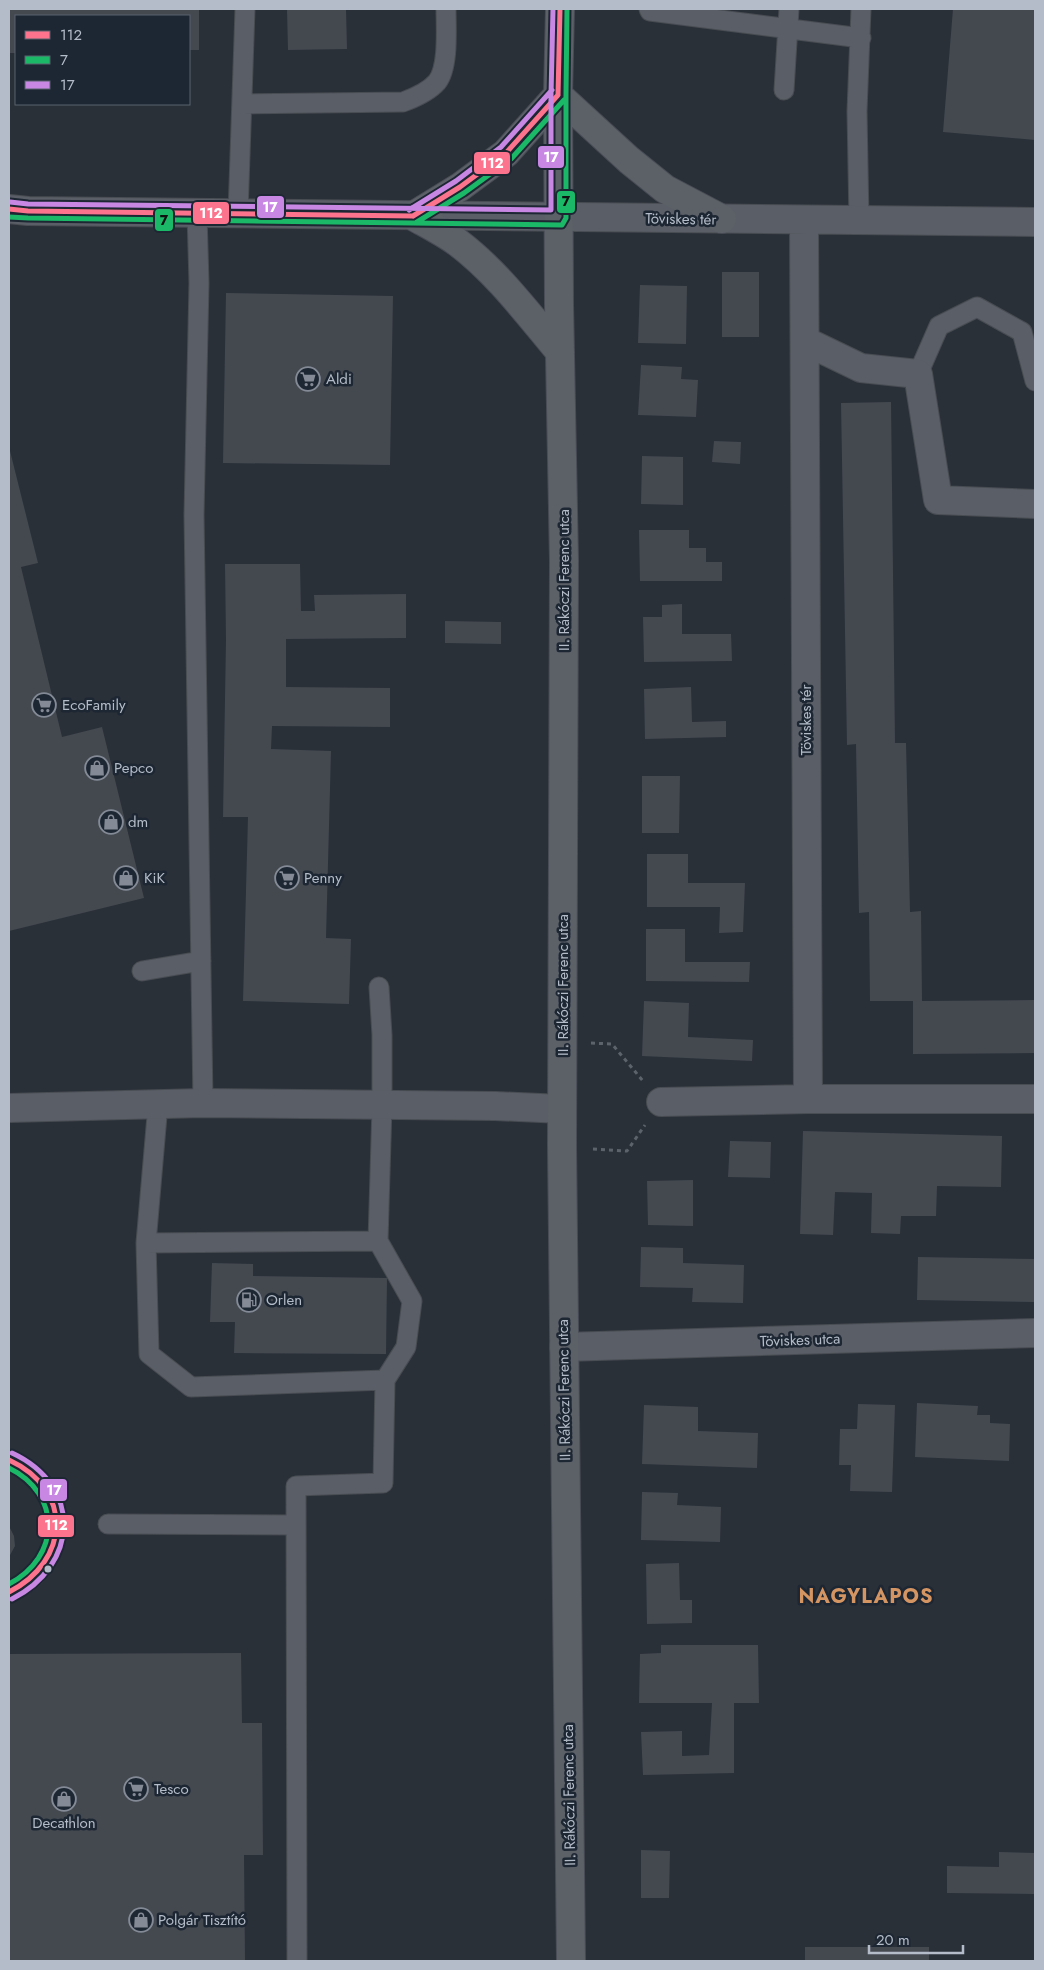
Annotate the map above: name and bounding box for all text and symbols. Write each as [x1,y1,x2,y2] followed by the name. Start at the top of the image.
[15,15,190,105] legend
[60,24,82,46] text: 112
[60,49,68,71] text: 7
[60,74,75,96] text: 17
[537,145,565,169] line badge: 17
[543,147,559,167] text: 17
[473,151,511,175] line badge: 112
[480,153,504,173] text: 112
[556,190,576,214] line badge: 7
[562,191,571,211] text: 7
[256,195,285,219] line badge: 17
[262,197,278,217] text: 17
[192,201,230,225] line badge: 112
[199,203,223,223] text: 112
[645,207,718,231] street label: Töviskes tér
[154,208,174,232] line badge: 7
[160,210,169,230] text: 7
[295,366,321,392] supermarket icon: Aldi
[326,368,352,390] place label: Aldi
[553,509,575,651] street label: II. Rákóczi Ferenc utca
[795,684,817,756] street label: Töviskes tér
[31,692,57,718] supermarket icon: EcoFamily
[62,694,126,716] place label: EcoFamily
[84,755,110,781] shop icon: Pepco
[114,757,153,779] place label: Pepco
[98,809,124,835] shop icon: dm
[128,811,148,833] place label: dm
[113,865,139,891] shop icon: KiK
[274,865,300,891] supermarket icon: Penny
[144,867,165,889] place label: KiK
[304,867,342,889] place label: Penny
[552,914,574,1056] street label: II. Rákóczi Ferenc utca
[236,1287,262,1313] fuel station icon: Orlen
[266,1289,302,1311] place label: Orlen
[552,1319,576,1461] street label: II. Rákóczi Ferenc utca
[759,1328,841,1352] street label: Töviskes utca
[39,1478,68,1502] line badge: 17
[46,1480,62,1500] text: 17
[37,1514,75,1538] line badge: 112
[44,1515,68,1535] text: 112
[43,1564,53,1574] unlabelled marker
[798,1582,934,1611] district label: NAGYLAPOS
[557,1724,581,1866] street label: II. Rákóczi Ferenc utca
[123,1776,149,1802] supermarket icon: Tesco
[154,1778,189,1800] place label: Tesco
[51,1786,77,1812] shop icon: Decathlon
[32,1812,96,1834] place label: Decathlon
[128,1907,154,1933] shop icon: Polgár Tisztító
[158,1909,246,1931] place label: Polgár Tisztító
[869,1922,963,1954] scale bar
[876,1929,910,1951] text: 20 m

